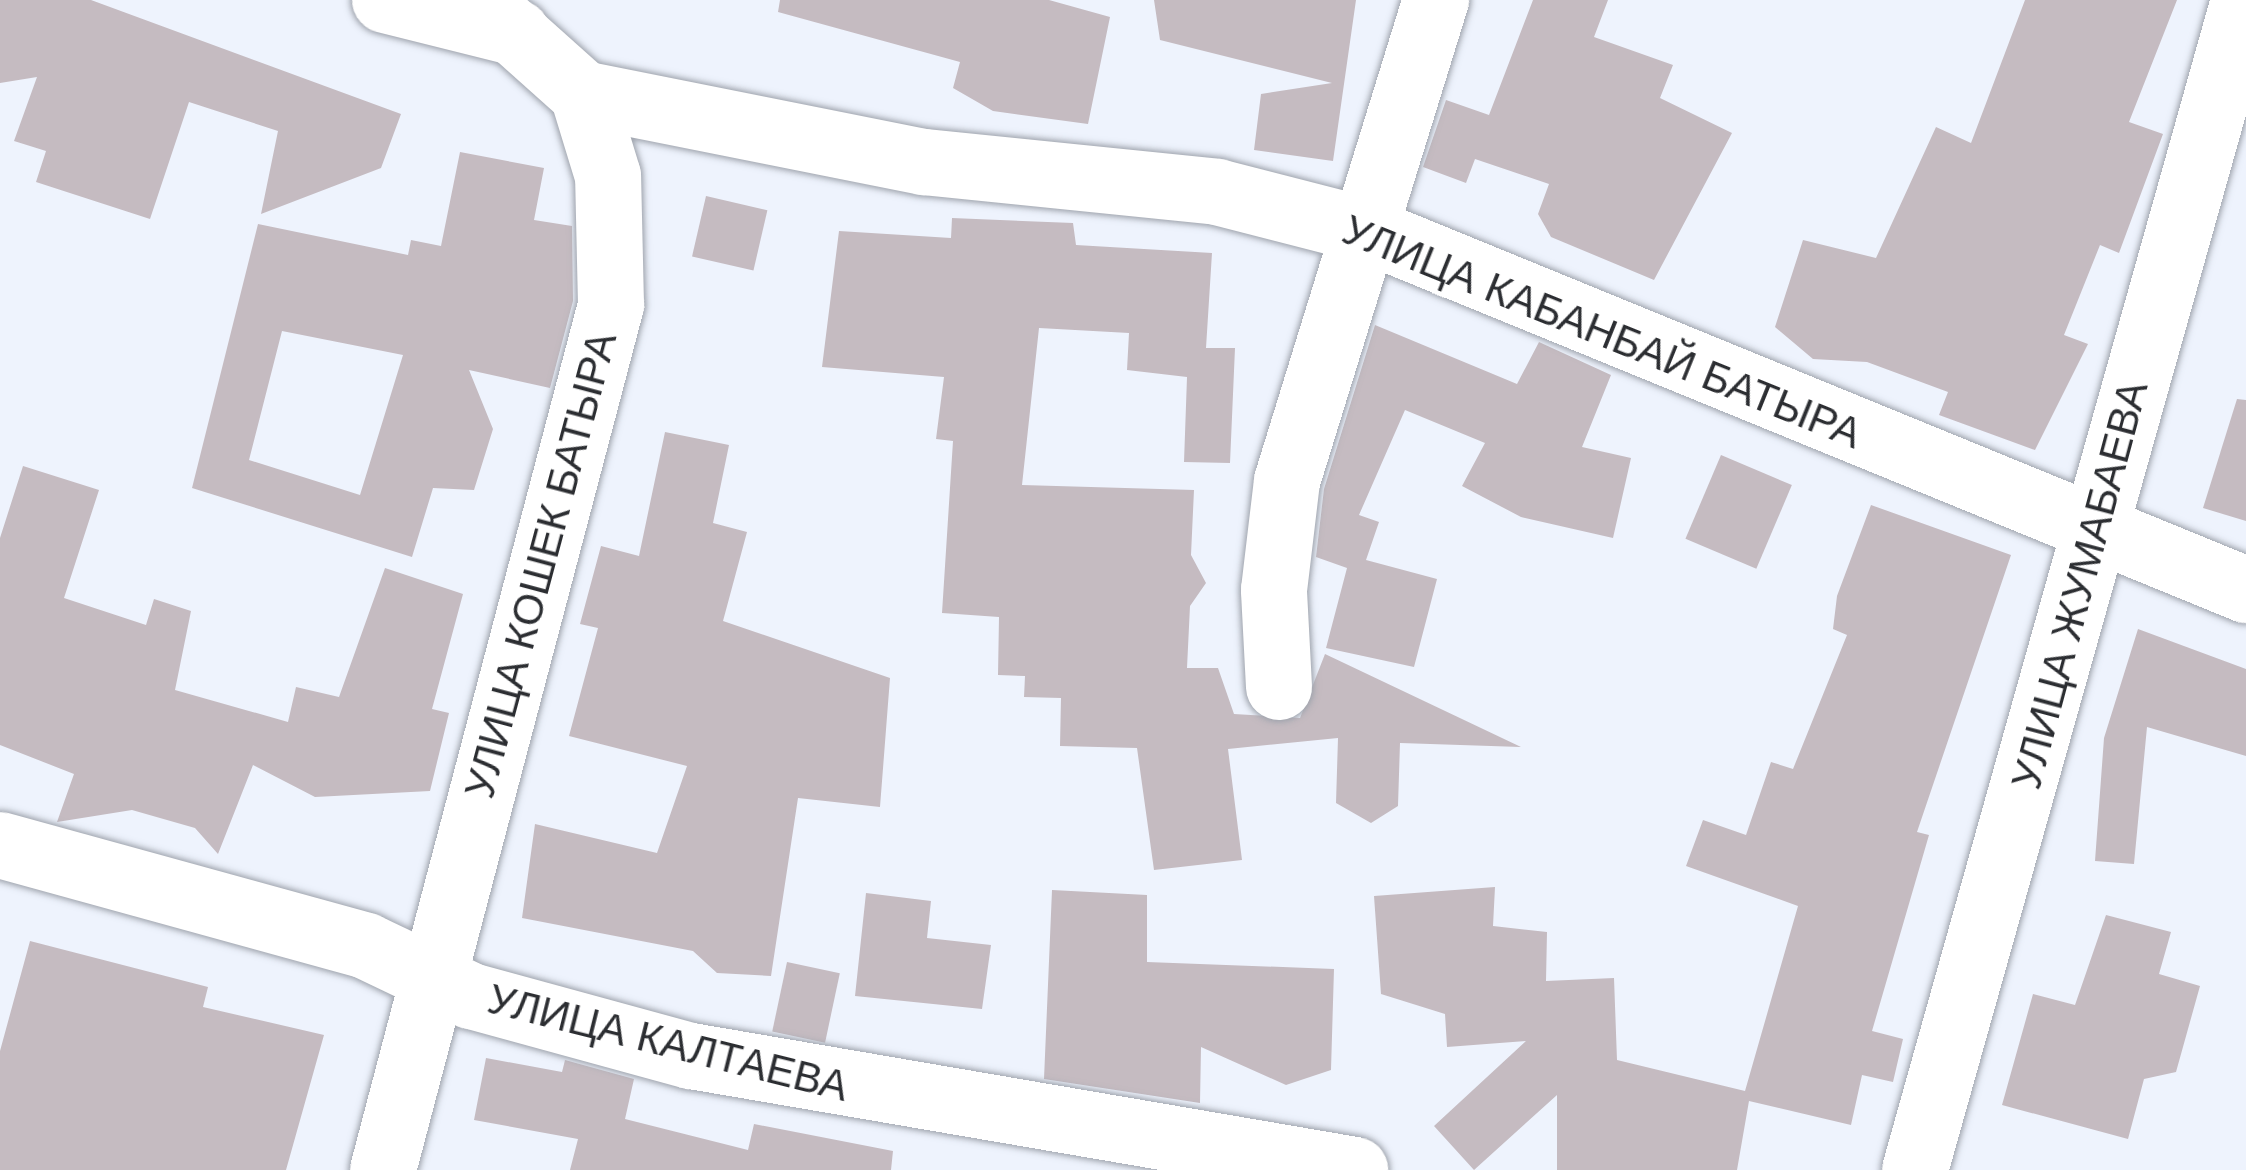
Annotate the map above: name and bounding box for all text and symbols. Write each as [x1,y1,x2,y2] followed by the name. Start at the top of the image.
[1335,205,1869,459] street label: УЛИЦА КАБАНБАЙ БАТЫРА
[454,326,628,804] street label: УЛИЦА КОШЕК БАТЫРА
[2001,375,2159,795] street label: УЛИЦА ЖУМАБАЕВА
[483,974,853,1112] street label: УЛИЦА КАЛТАЕВА

